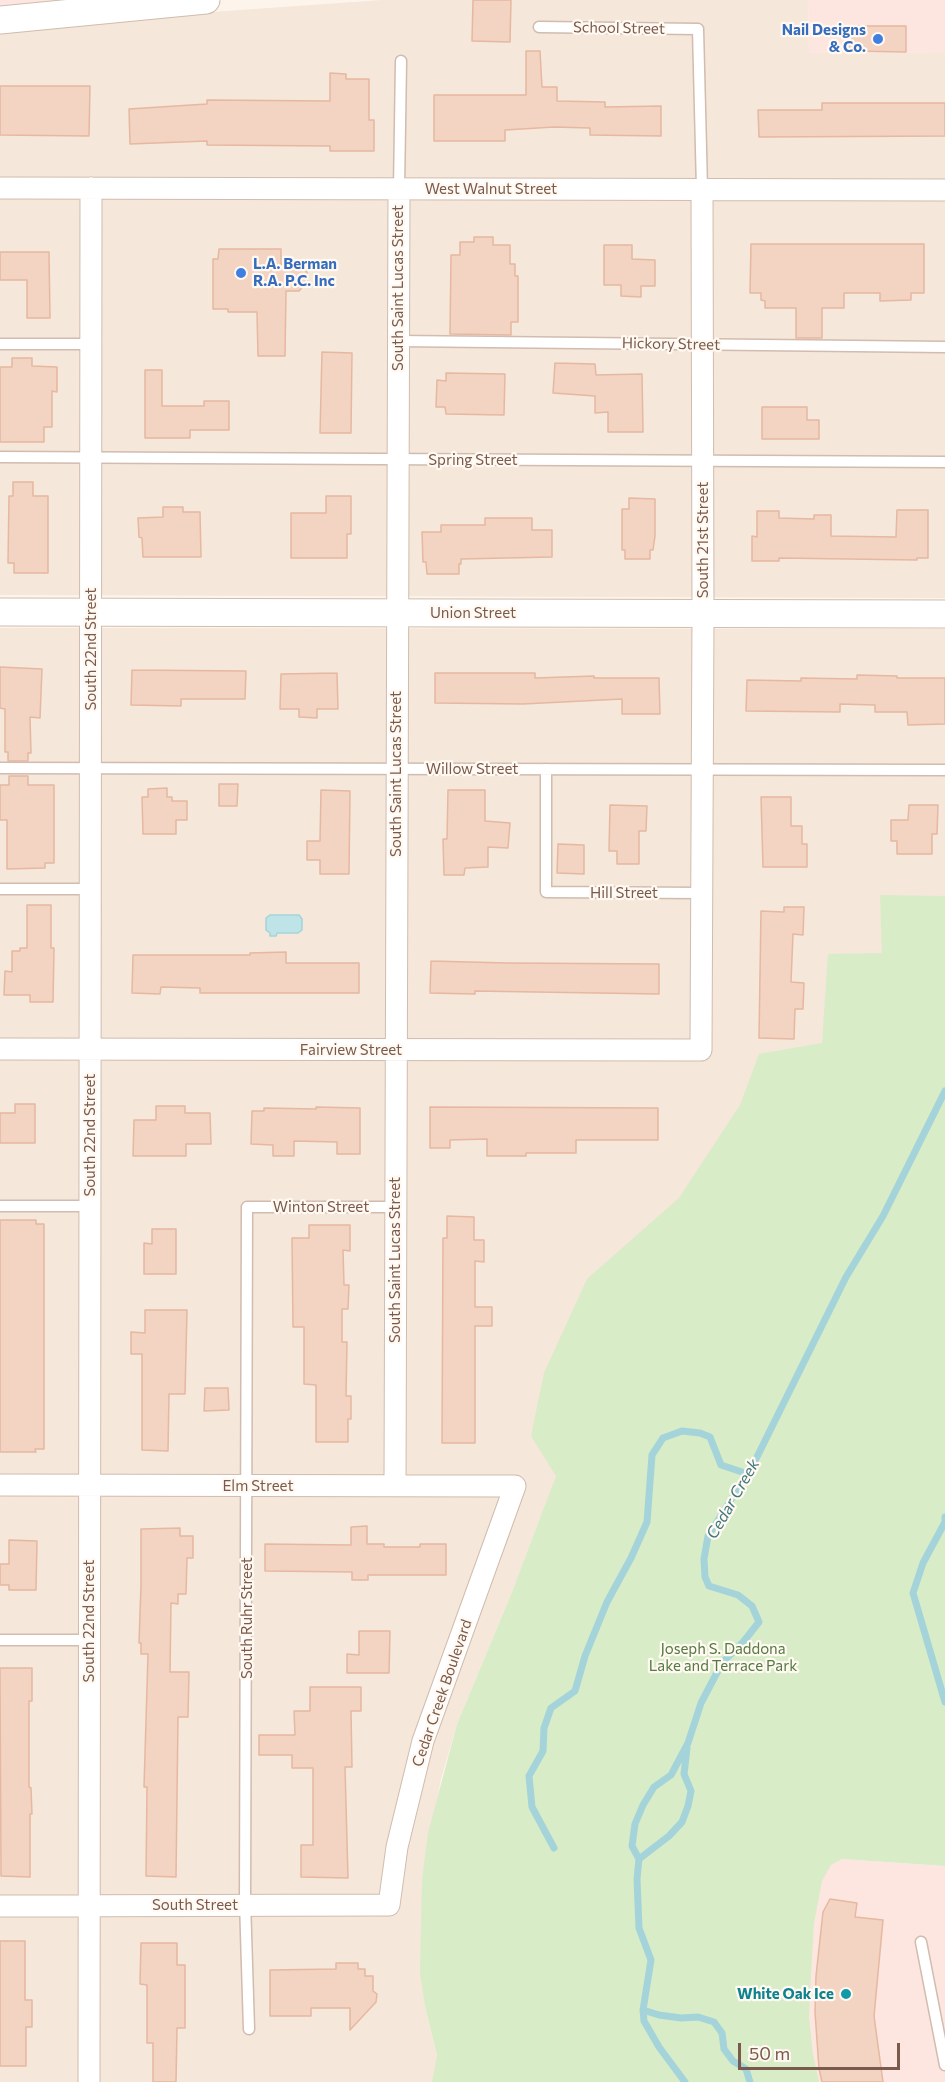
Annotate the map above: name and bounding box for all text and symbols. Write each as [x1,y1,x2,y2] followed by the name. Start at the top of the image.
[573,18,665,38] street label: School Street
[782,21,866,56] place label: Nail Designs & Co.
[871,32,885,46] marker: Nail Designs & Co.
[425,180,557,198] street label: West Walnut Street
[389,205,407,371] street label: South Saint Lucas Street
[253,255,337,290] place label: L.A. Berman R.A. P.C. Inc
[234,266,248,280] marker: L.A. Berman R.A. P.C. Inc
[622,334,720,354] street label: Hickory Street
[428,451,518,469] street label: Spring Street
[694,482,712,598] street label: South 21st Street
[82,588,100,710] street label: South 22nd Street
[430,604,516,622] street label: Union Street
[387,691,405,857] street label: South Saint Lucas Street
[426,760,518,778] street label: Willow Street
[590,884,658,902] street label: Hill Street
[300,1041,402,1059] street label: Fairview Street
[81,1074,99,1196] street label: South 22nd Street
[386,1177,404,1343] street label: South Saint Lucas Street
[273,1198,369,1216] street label: Winton Street
[702,1456,764,1542] water label: Cedar Creek
[222,1477,294,1495] street label: Elm Street
[238,1557,256,1679] street label: South Ruhr Street
[80,1560,98,1682] street label: South 22nd Street
[408,1617,476,1769] street label: Cedar Creek Boulevard
[649,1640,797,1675] park label: Joseph S. Daddona Lake and Terrace Park
[152,1896,238,1914] street label: South Street
[737,1985,834,2003] place label: White Oak Ice
[839,1987,853,2001] marker: White Oak Ice
[741,2031,903,2069] scale bar
[749,2042,790,2064] text: 50 m

